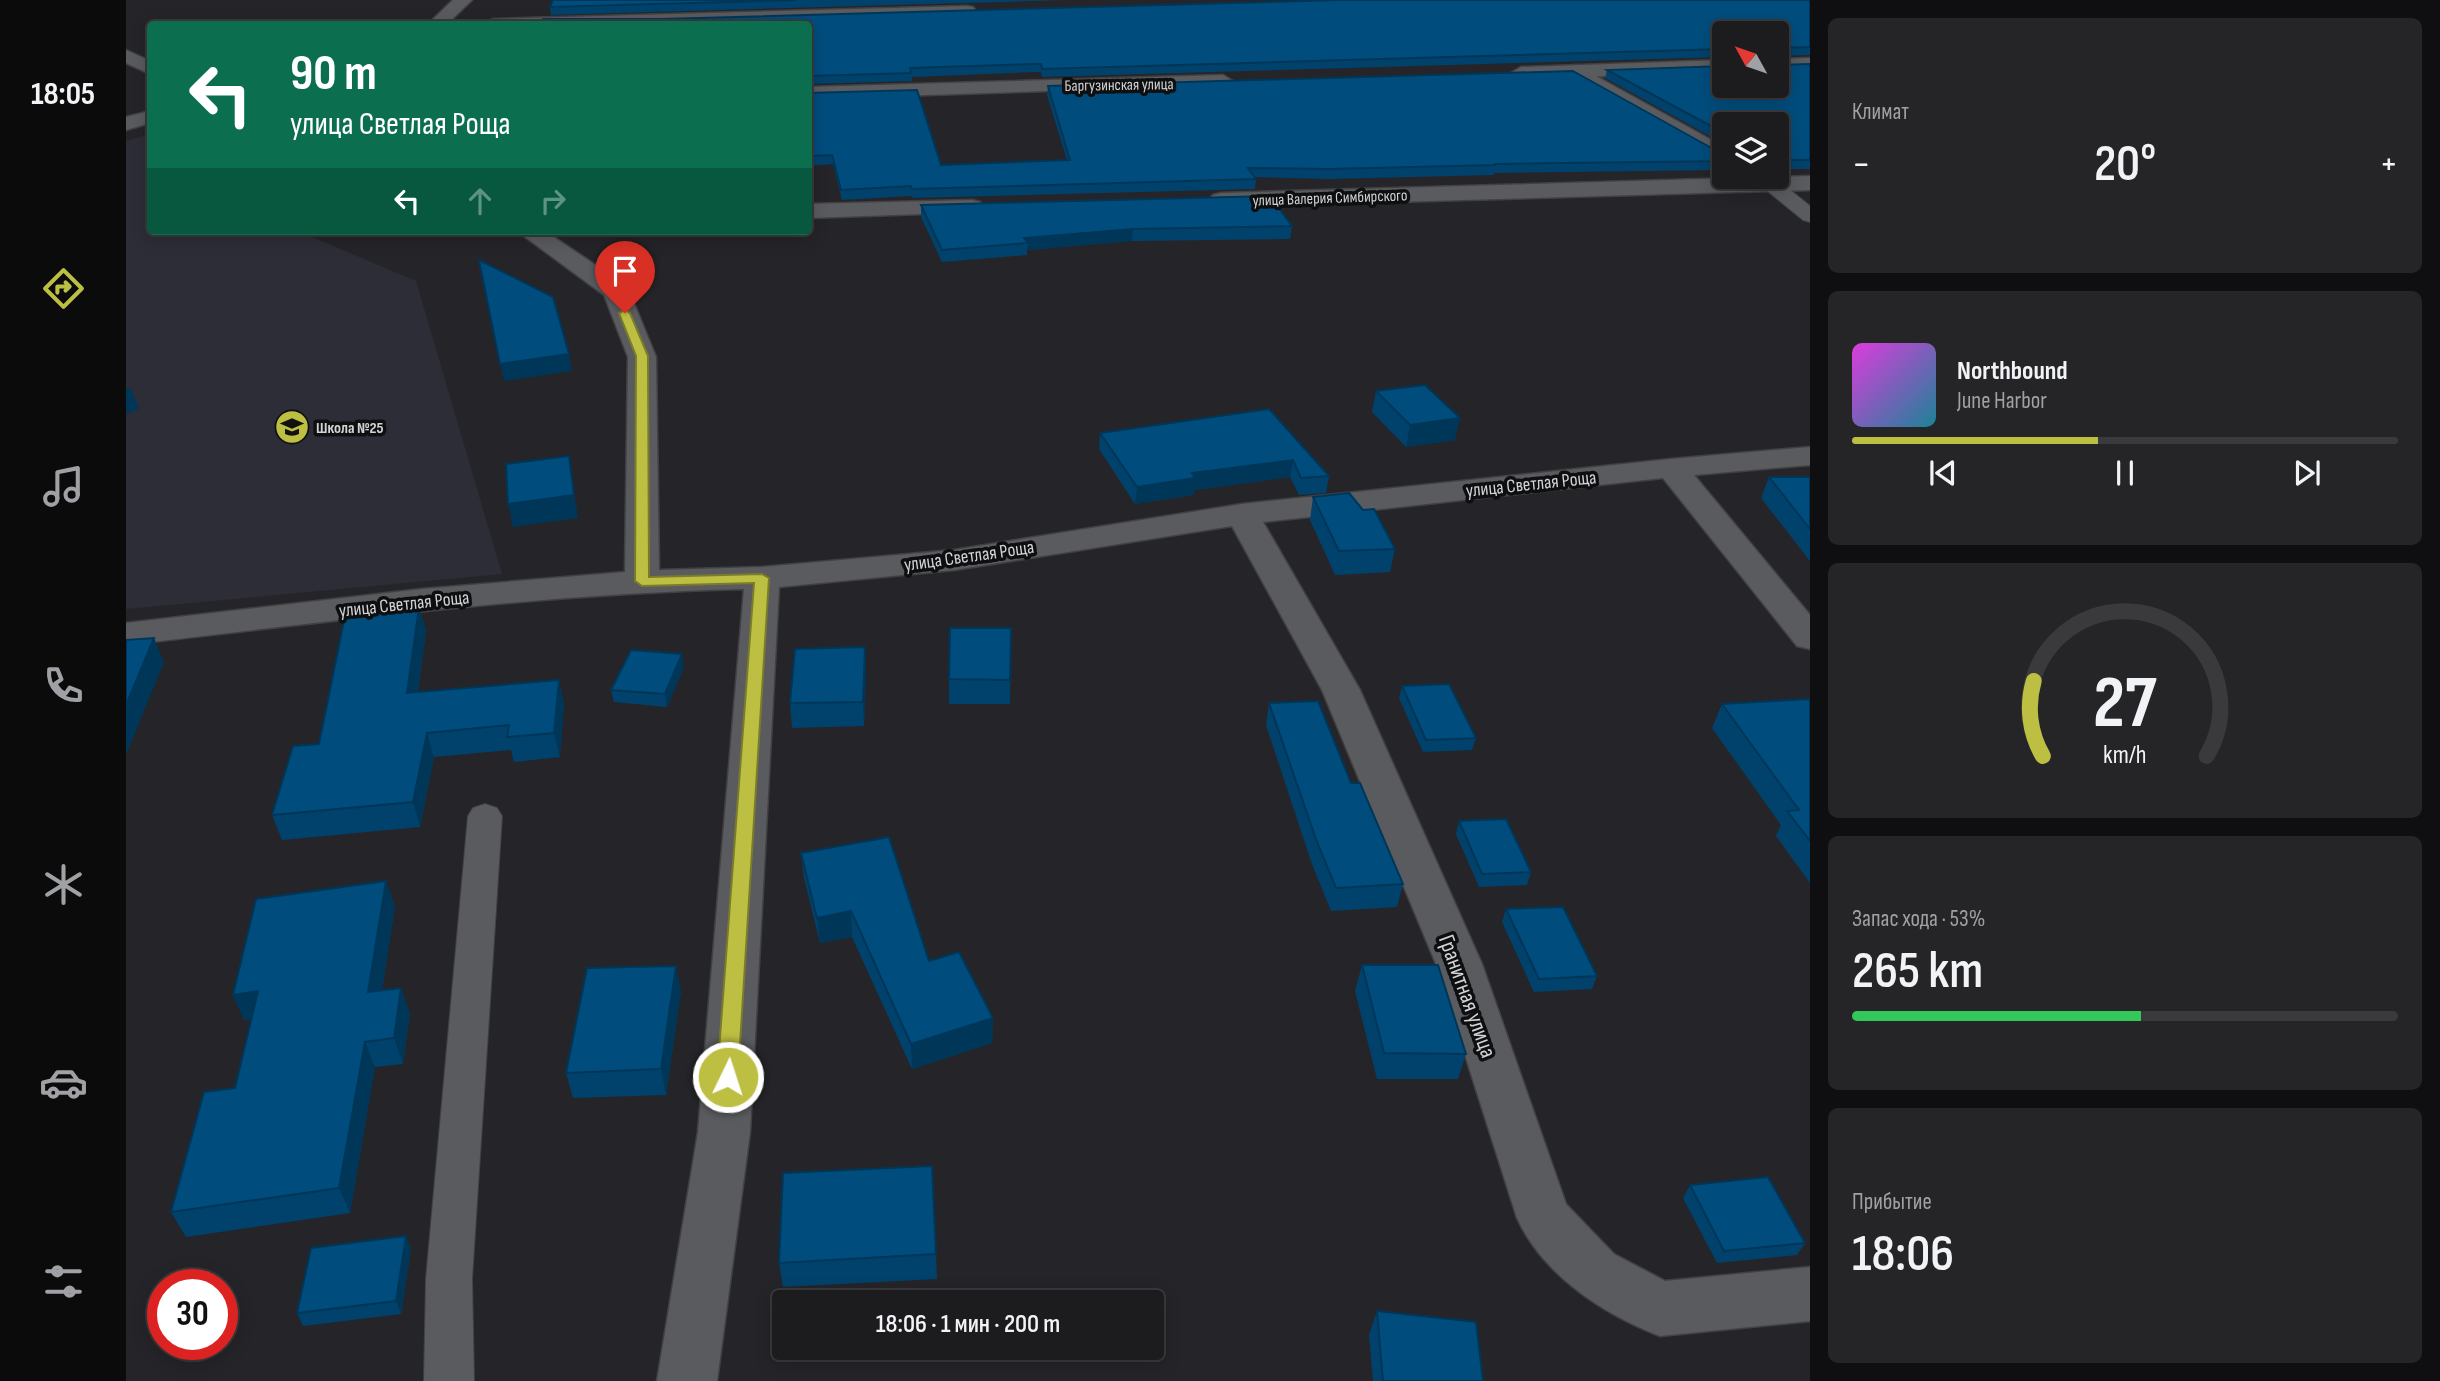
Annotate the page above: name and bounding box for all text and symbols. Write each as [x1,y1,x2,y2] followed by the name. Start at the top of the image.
[1712,21,1788,98] north arrow
[1712,21,1789,189] map controls
[290,45,377,104] text: 90 m
[175,49,266,140] icon: left
[31,75,95,114] text: 18:05
[1064,75,1174,96] street label: Баргузинская улица
[1852,98,1909,126] text: Климат
[290,105,511,144] text: улица Светлая Роща
[1712,112,1789,189] button: layers
[2094,133,2156,196] text: 20°
[1852,142,1871,187] text: −
[2379,142,2398,187] text: +
[388,182,426,220] icon: left
[461,182,499,220] icon: ahead
[534,182,572,220] icon: right
[1252,186,1408,211] street label: улица Валерия Симбирского
[595,241,655,313] pin
[606,252,644,290] icon: arrive
[39,264,88,313] icon: directions
[1957,356,2068,387] text: Northbound
[1957,387,2047,415] text: June Harbor
[273,408,311,446] school or university icon: Школа №25
[316,419,384,438] place label: Школа №25
[1924,454,1962,492] icon: previous
[2106,454,2144,492] icon: pause
[2288,454,2326,492] icon: next
[39,462,88,511] icon: music
[1465,466,1598,503] street label: улица Светлая Роща
[903,536,1036,577] street label: улица Светлая Роща
[338,586,471,623] street label: улица Светлая Роща
[39,661,88,710] icon: phone
[2093,661,2157,749] text: 27
[2103,740,2147,771] text: km/h
[39,860,88,909] icon: climate
[1852,905,1985,933] text: Запас хода · 53%
[1432,931,1502,1062] street label: Гранитная улица
[1852,940,1983,1003] text: 265 km
[691,1040,765,1114] position arrow
[39,1058,88,1107] icon: car
[1852,1188,1932,1216] text: Прибытие
[1852,1223,1954,1286] text: 18:06
[39,1257,88,1306] icon: filters
[147,1269,238,1360] speed limit sign: 30
[876,1309,1060,1340] text: 18:06 · 1 мин · 200 m

